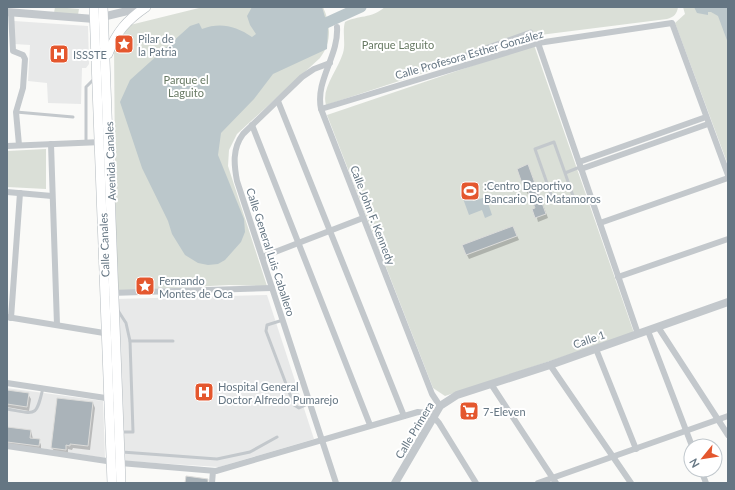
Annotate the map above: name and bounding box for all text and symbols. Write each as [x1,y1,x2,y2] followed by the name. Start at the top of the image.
[393,27,545,81] street label: Calle Profesora Esther González
[138,32,177,58] place label: Pilar de la Patria
[113,33,135,55] place icon: Pilar de la Patria
[362,38,434,51] park label: Parque Laguito
[48,43,70,65] hospital icon: ISSSTE
[73,48,107,61] place label: ISSSTE
[163,73,209,99] park label: Parque el Laguito
[102,121,118,201] street label: Avenida Canales
[348,164,398,267] street label: Calle John F. Kennedy
[484,179,601,205] place label: :Centro Deportivo Bancario De Matamoros
[459,180,481,202] sports icon: :Centro Deportivo Bancario De Matamoros
[244,186,298,318] street label: Calle General Luis Caballero
[96,212,112,277] street label: Calle Canales
[159,274,233,300] place label: Fernando Montes de Oca
[134,275,156,297] place icon: Fernando Montes de Oca
[571,327,607,351] street label: Calle 1
[218,380,339,406] place label: Hospital General Doctor Alfredo Pumarejo
[193,381,215,403] hospital icon: Hospital General Doctor Alfredo Pumarejo
[392,399,436,461] street label: Calle Primera
[458,400,480,422] supermarket icon: 7-Eleven
[483,405,526,418] place label: 7-Eleven
[683,438,723,478] north arrow
[686,456,702,470] text: N

